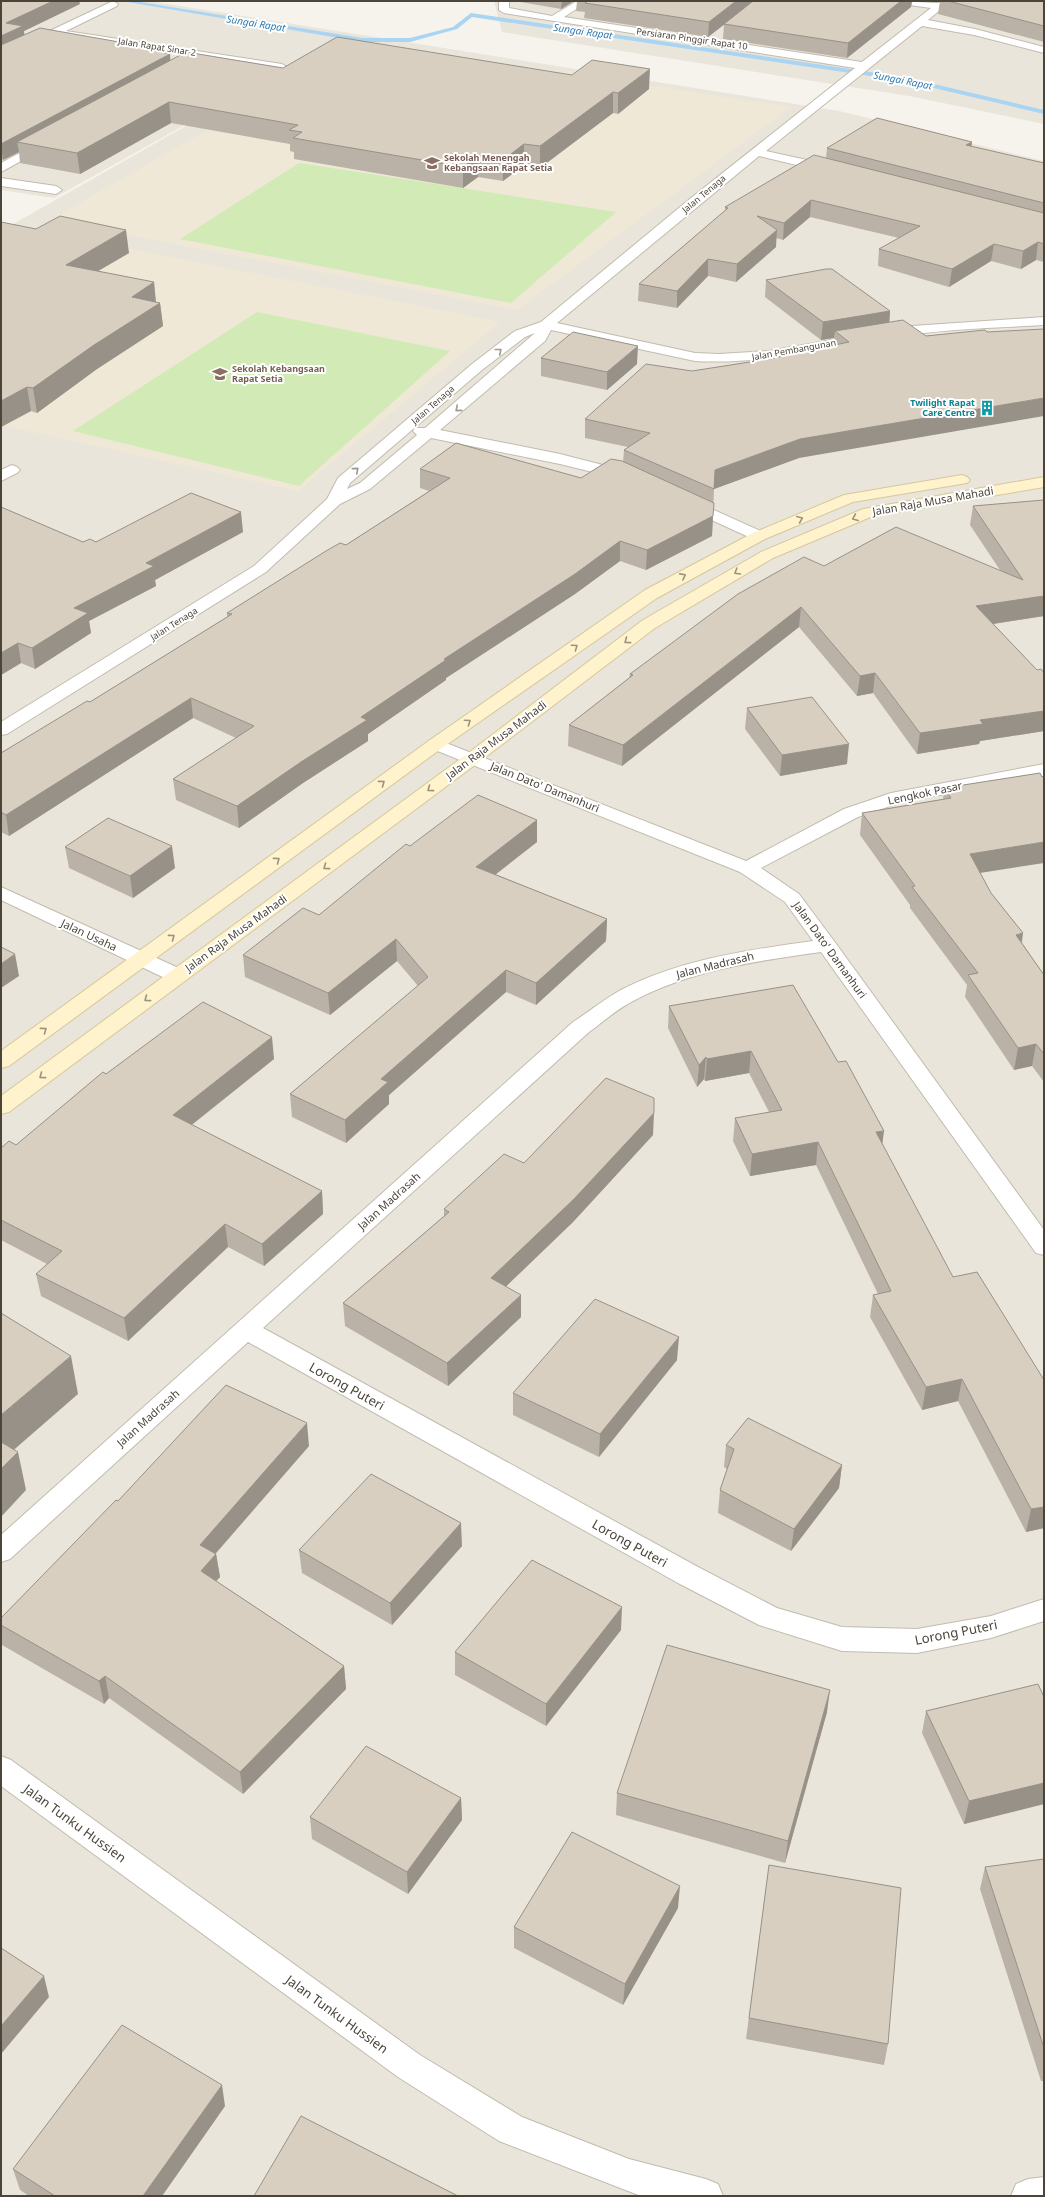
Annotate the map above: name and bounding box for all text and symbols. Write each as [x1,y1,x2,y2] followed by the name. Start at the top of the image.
[226,11,287,35] water label: Sungai Rapat
[553,20,614,42] water label: Sungai Rapat
[636,24,749,53] street label: Persiaran Pinggir Rapat 10
[116,34,197,59] street label: Jalan Rapat Sinar 2
[872,67,934,93] water label: Sungai Rapat
[444,151,552,174] place label: Sekolah Menengah Kebangsaan Rapat Setia
[423,154,441,172] school or university icon: Sekolah Menengah Kebangsaan Rapat Setia
[678,171,728,216] street label: Jalan Tenaga
[750,336,837,363] street label: Jalan Pembangunan
[495,348,502,355] one-way arrow
[232,362,325,385] place label: Sekolah Kebangsaan Rapat Setia
[211,365,229,383] school or university icon: Sekolah Kebangsaan Rapat Setia
[407,382,457,428] street label: Jalan Tenaga
[910,396,975,419] place label: Twilight Rapat Care Centre
[978,399,996,417] building icon: Twilight Rapat Care Centre
[455,404,462,411] one-way arrow
[352,467,359,474] one-way arrow
[870,482,995,519] street label: Jalan Raja Musa Mahadi
[851,513,859,521] one-way arrow
[795,516,803,524] one-way arrow
[734,568,741,575] one-way arrow
[679,574,686,581] one-way arrow
[147,604,200,644] street label: Jalan Tenaga
[624,636,631,643] one-way arrow
[570,645,577,652] one-way arrow
[441,697,549,783] street label: Jalan Raja Musa Mahadi
[464,719,471,727] one-way arrow
[488,757,602,815] street label: Jalan Dato' Damanhuri
[886,777,964,808] street label: Lengkok Pasar
[378,781,385,788] one-way arrow
[428,784,435,791] one-way arrow
[273,858,280,865] one-way arrow
[323,862,330,869] one-way arrow
[181,891,290,975] street label: Jalan Raja Musa Mahadi
[790,897,871,1001] street label: Jalan Dato' Damanhuri
[58,915,120,954] street label: Jalan Usaha
[168,934,175,941] one-way arrow
[674,948,755,982] street label: Jalan Madrasah
[144,994,151,1001] one-way arrow
[40,1027,47,1035] one-way arrow
[40,1072,47,1079] one-way arrow
[353,1168,423,1233] street label: Jalan Madrasah
[306,1358,388,1414] street label: Lorong Puteri
[112,1385,182,1450] street label: Jalan Madrasah
[589,1515,671,1571] street label: Lorong Puteri
[913,1615,999,1649] street label: Lorong Puteri
[18,1778,130,1866] street label: Jalan Tunku Hussien
[280,1969,392,2057] street label: Jalan Tunku Hussien

